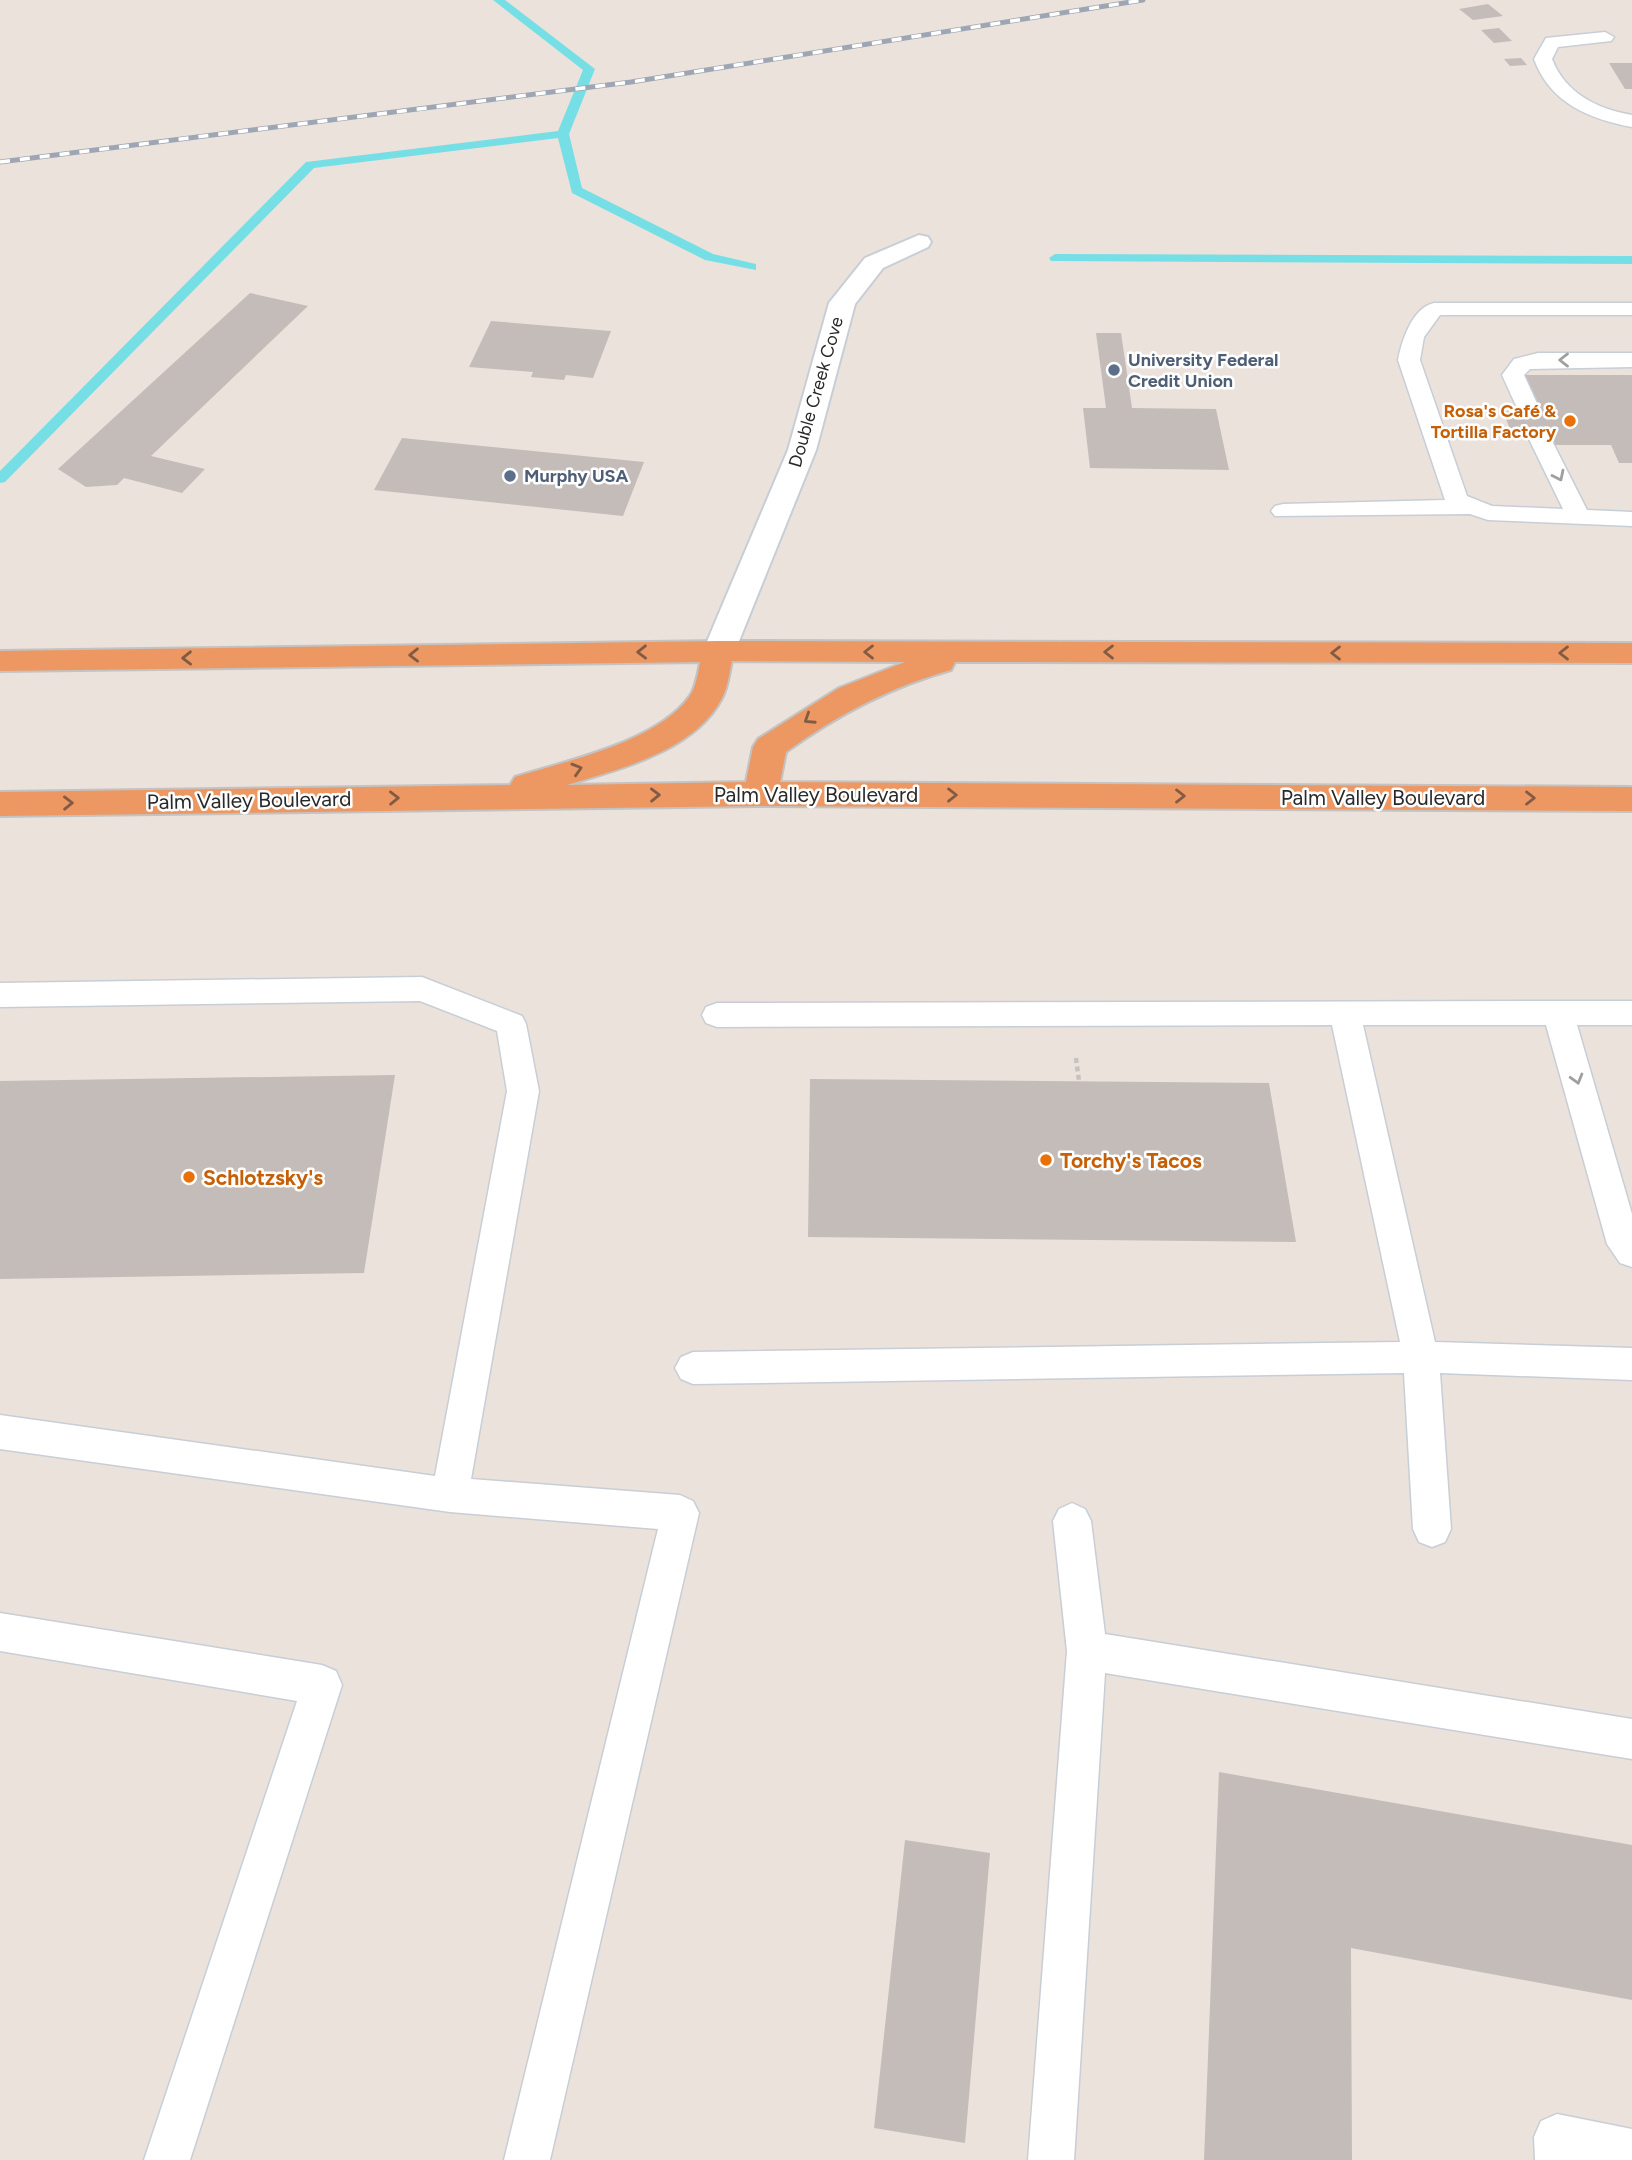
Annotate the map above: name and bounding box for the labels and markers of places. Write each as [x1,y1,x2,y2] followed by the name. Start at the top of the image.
[1128,349,1278,392] place label: University Federal Credit Union
[1106,362,1122,378] marker: University Federal Credit Union
[1431,400,1557,443] place label: Rosa's Café & Tortilla Factory
[1562,413,1578,429] marker: Rosa's Café & Tortilla Factory
[524,465,629,487] place label: Murphy USA
[502,468,518,484] marker: Murphy USA
[1060,1148,1202,1173] place label: Torchy's Tacos
[1038,1152,1054,1168] marker: Torchy's Tacos
[203,1165,323,1190] place label: Schlotzsky's
[181,1169,197,1185] marker: Schlotzsky's

